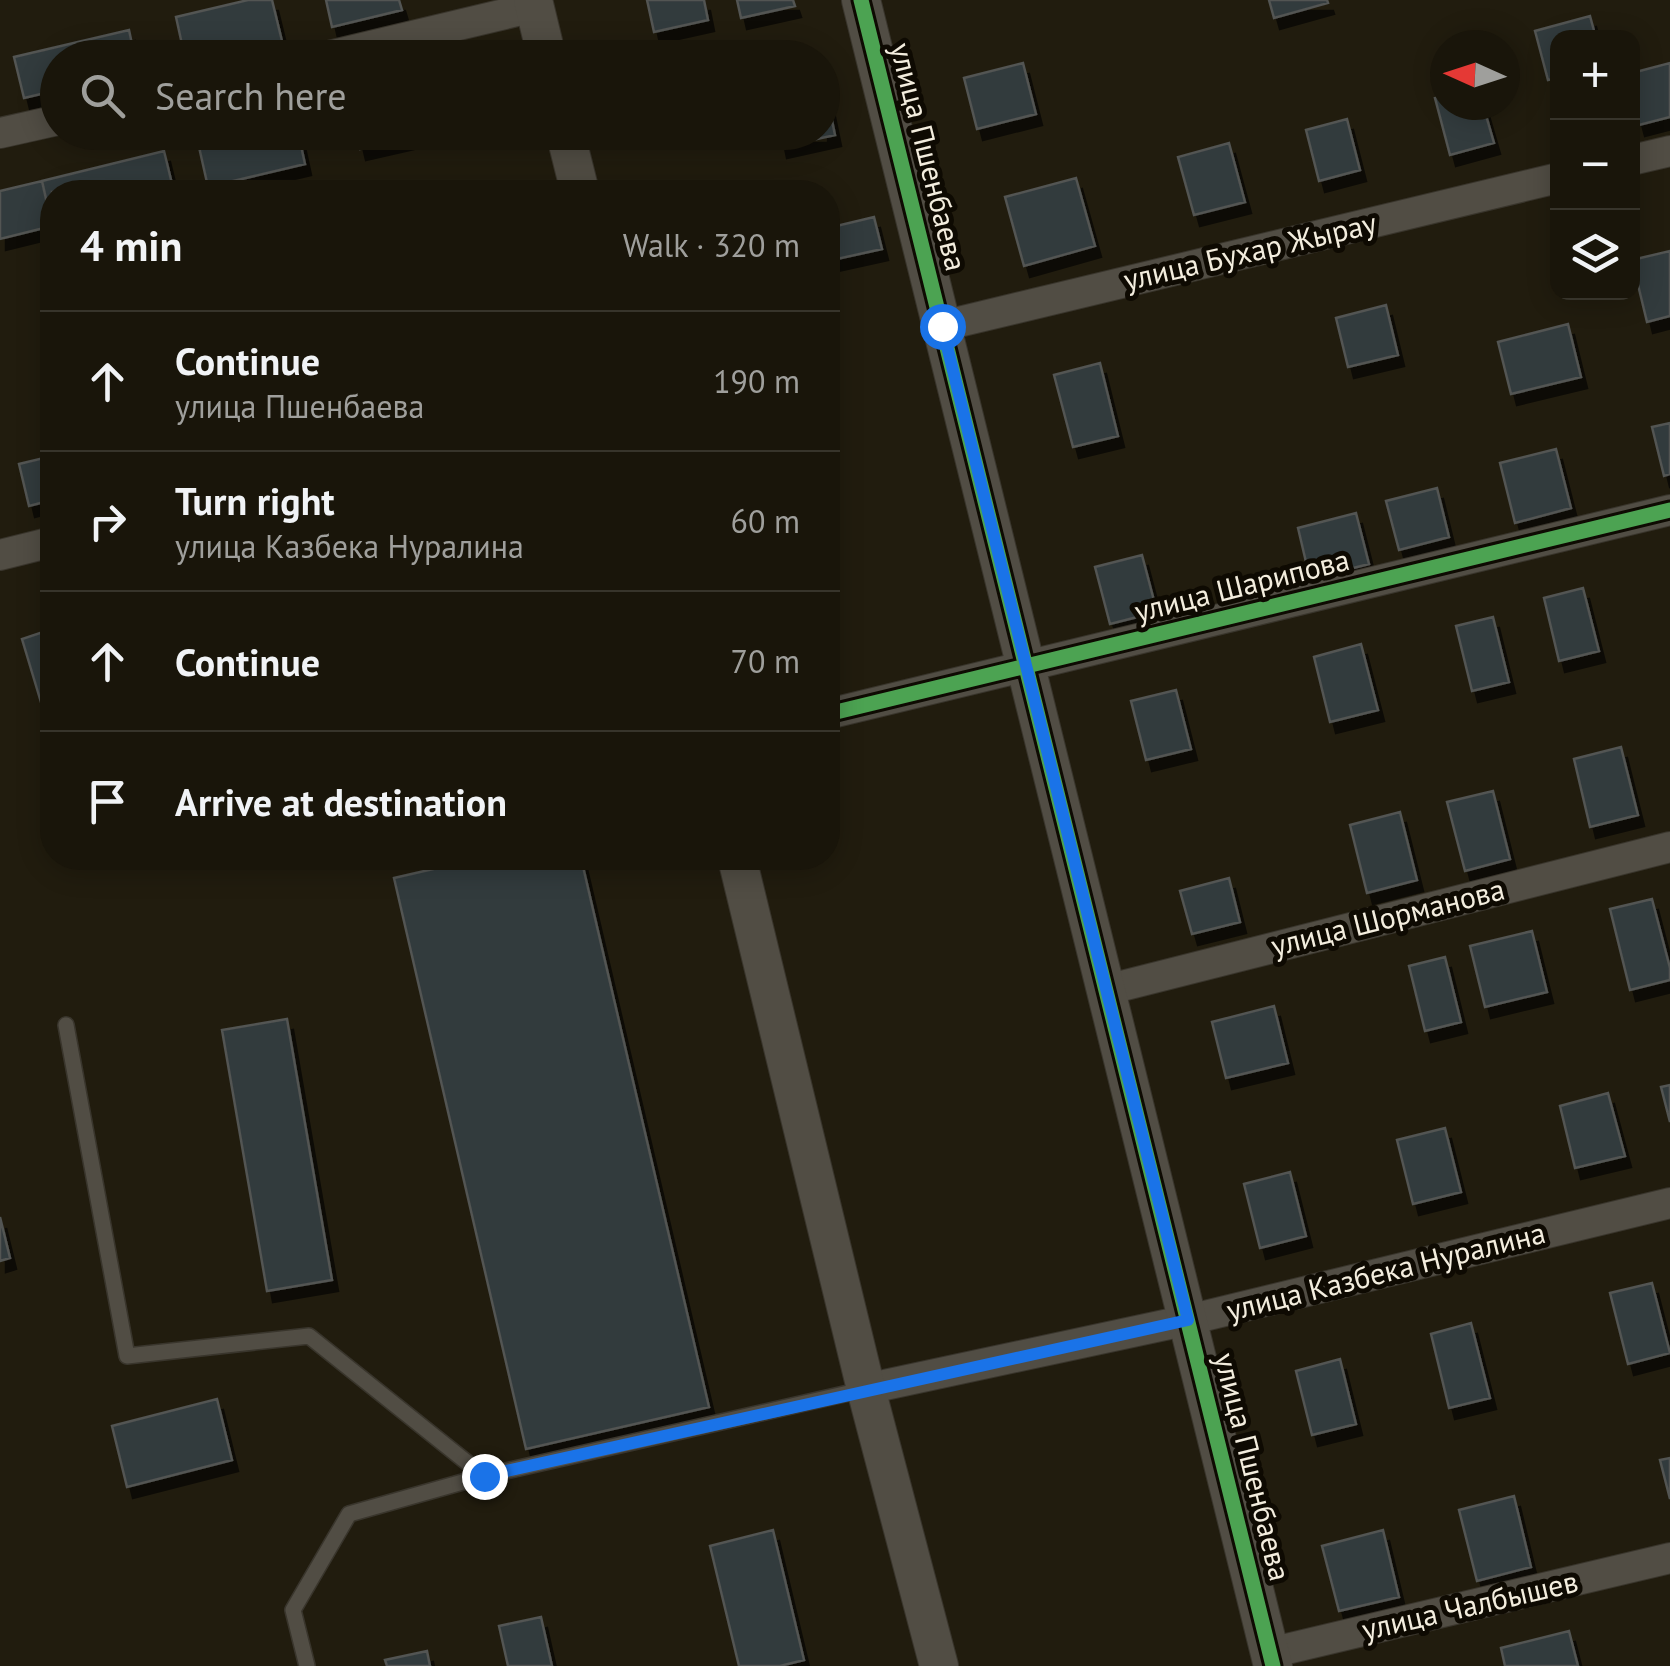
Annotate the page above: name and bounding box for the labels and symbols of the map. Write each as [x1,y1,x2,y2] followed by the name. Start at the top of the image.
[1430,30,1520,120] north arrow
[882,39,977,275] street label: улица Пшенбаева
[1119,202,1380,299] street label: улица Бухар Жырау
[920,304,966,350] route start
[1130,539,1353,630] street label: улица Шарипова
[1267,869,1508,964] street label: улица Шорманова
[1222,1212,1549,1329] street label: улица Казбека Нуралина
[1206,1349,1301,1585] street label: улица Пшенбаева
[462,1454,508,1500] route end
[1358,1561,1582,1648] street label: улица Чалбышев

